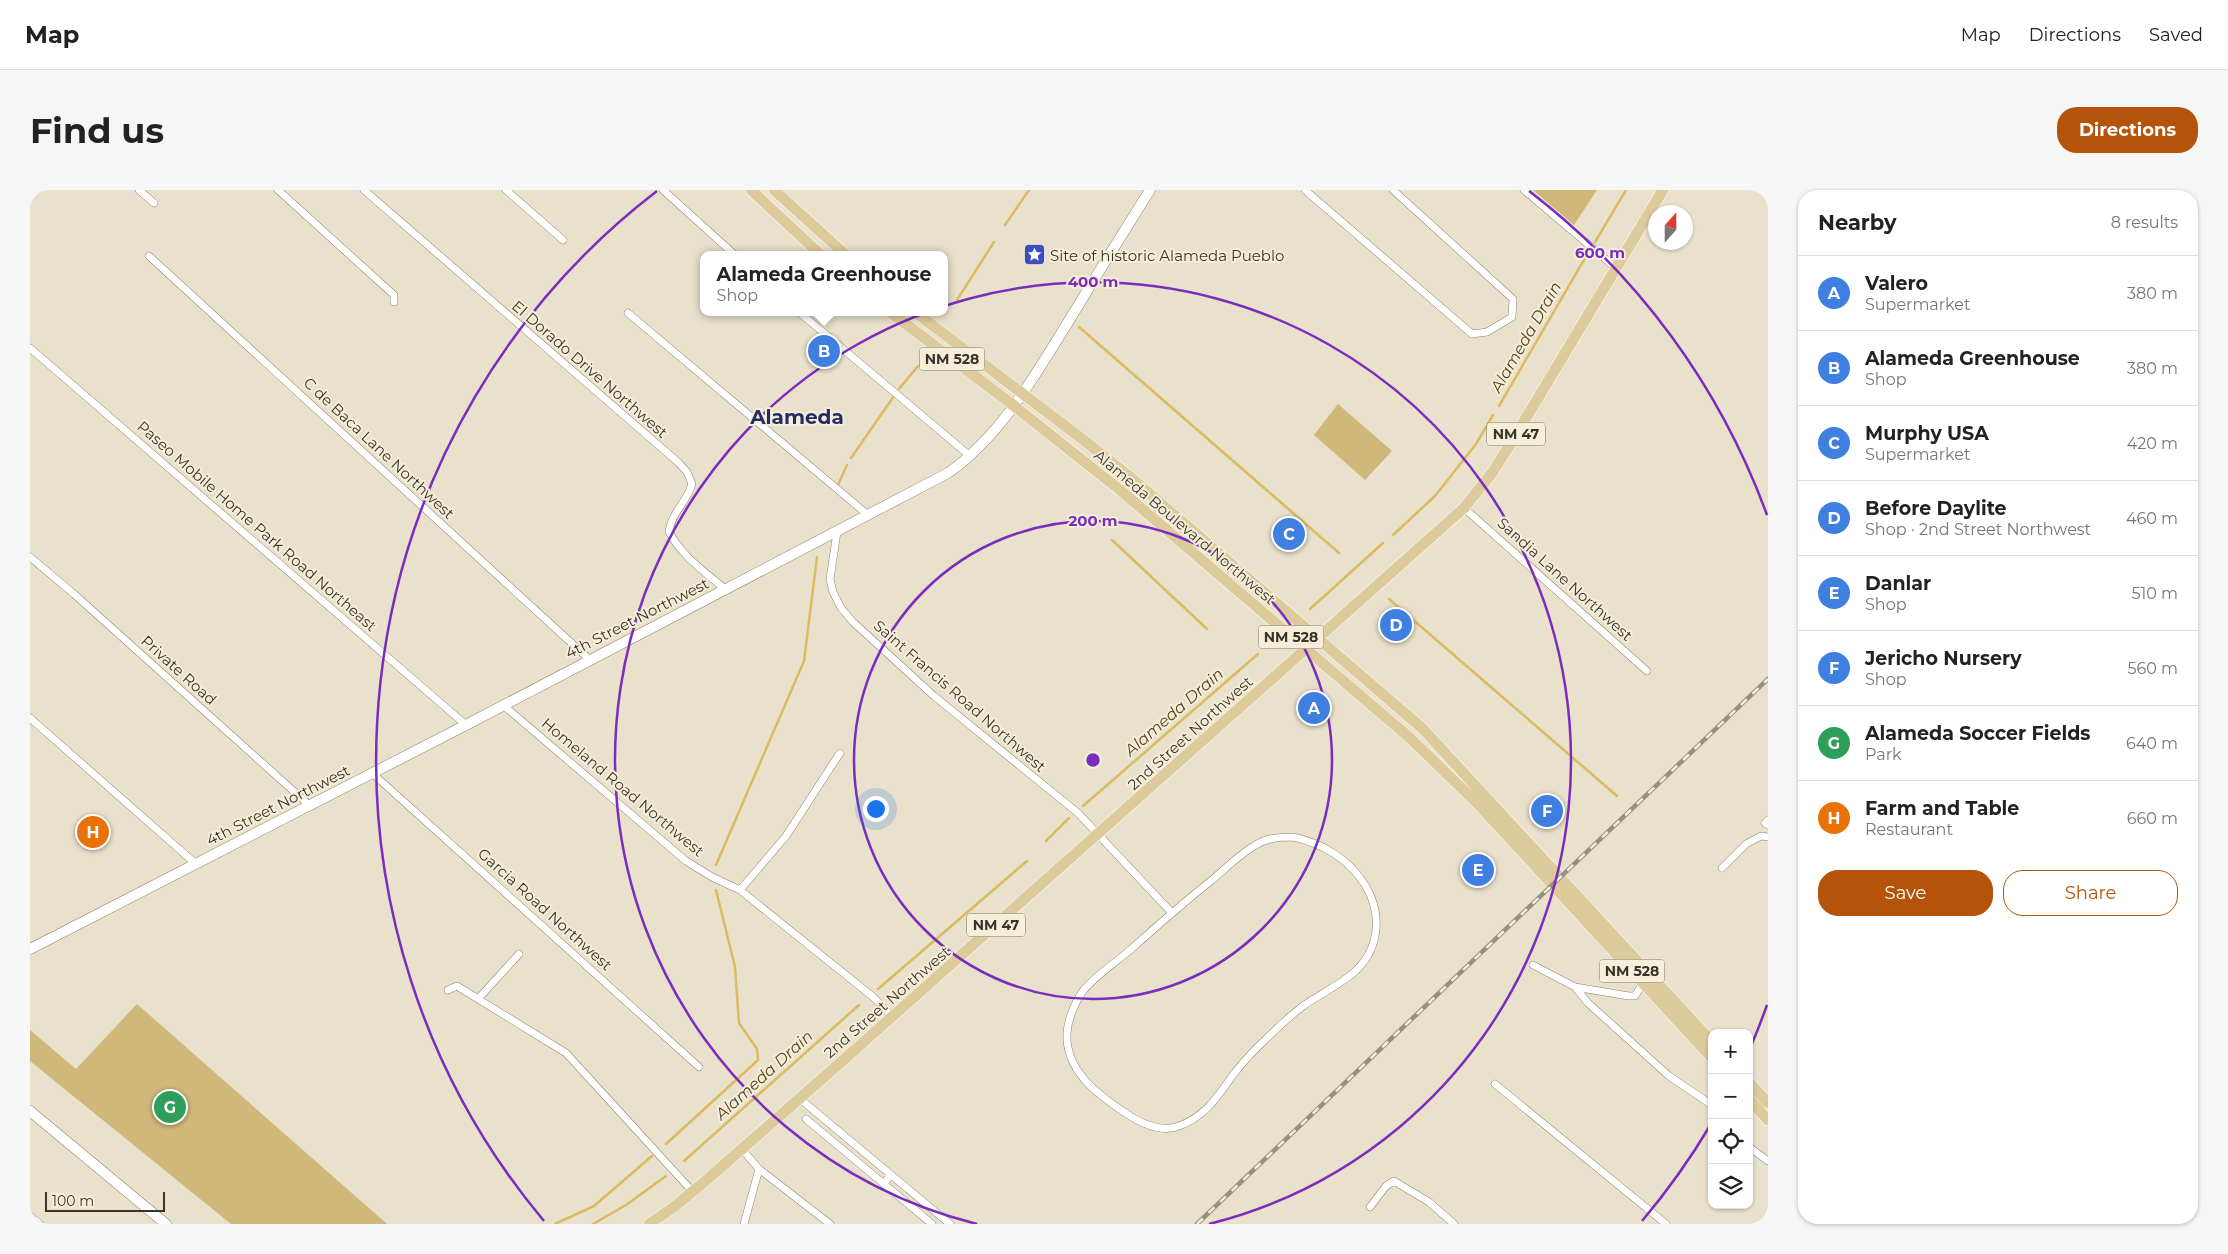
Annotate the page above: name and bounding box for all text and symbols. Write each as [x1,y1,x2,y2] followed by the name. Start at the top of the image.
[25,20,79,49] text: Map
[1961,24,2001,46] text: Map
[2029,24,2121,46] text: Directions
[2149,24,2203,46] text: Saved
[2057,107,2198,153] button: Directions
[30,109,164,152] text: Find us
[1648,205,1693,250] north arrow
[1818,210,1897,235] text: Nearby
[2111,213,2178,232] text: 8 results
[1022,243,1046,267] place icon: Site of historic Alameda Pueblo
[1575,243,1625,262] text: 600 m
[1050,246,1284,265] place label: Site of historic Alameda Pueblo
[700,251,948,316] popup
[717,263,931,286] text: Alameda Greenhouse
[1068,272,1118,291] text: 400 m
[1865,272,1928,295] text: Valero
[1486,278,1565,397] water label: Alameda Drain
[1828,284,1840,303] text: A
[2127,284,2178,303] text: 380 m
[717,286,758,305] text: Shop
[1865,295,1971,314] text: Supermarket
[508,296,672,442] street label: El Dorado Drive Northwest
[808,332,840,370] pin: B
[920,347,984,370] road number: NM 528
[1865,347,2080,370] text: Alameda Greenhouse
[1828,359,1840,378] text: B
[2127,359,2178,378] text: 380 m
[1865,370,1907,389] text: Shop
[300,373,458,523] street label: C de Baca Lane Northwest
[749,405,844,429] district label: Alameda
[133,417,381,635] street label: Paseo Mobile Home Park Road Northeast
[1487,422,1545,445] road number: NM 47
[1865,422,1989,445] text: Murphy USA
[1828,434,1840,453] text: C
[2127,434,2178,453] text: 420 m
[1090,445,1280,609] street label: Alameda Boulevard Northwest
[1865,445,1971,464] text: Supermarket
[1865,497,2007,520] text: Before Daylite
[1827,509,1841,528] text: D
[2126,509,2178,528] text: 460 m
[1068,511,1118,530] text: 200 m
[1493,513,1637,645] street label: Sandia Lane Northwest
[1273,515,1305,553] pin: C
[1865,520,2091,539] text: Shop · 2nd Street Northwest
[1865,572,1931,595] text: Danlar
[562,574,712,662] street label: 4th Street Northwest
[1829,584,1839,603] text: E
[2131,584,2178,603] text: 510 m
[1865,595,1907,614] text: Shop
[1380,606,1412,644] pin: D
[870,616,1050,776] street label: Saint Francis Road Northwest
[1258,626,1324,648] road number: NM 528
[137,631,221,709] street label: Private Road
[1865,647,2022,670] text: Jericho Nursery
[1829,659,1839,678] text: F
[2127,659,2178,678] text: 560 m
[1120,664,1227,761] water label: Alameda Drain
[1865,670,1907,689] text: Shop
[1124,672,1256,794] street label: 2nd Street Northwest
[1298,689,1330,727] pin: A
[538,713,708,861] street label: Homeland Road Northwest
[1865,722,2090,745] text: Alameda Soccer Fields
[1828,734,1840,753] text: G
[2126,734,2178,753] text: 640 m
[1865,745,1902,764] text: Park
[1084,751,1102,769] centre of rings
[203,761,353,849] street label: 4th Street Northwest
[1531,792,1563,830] pin: F
[863,796,889,822] your location
[1865,797,2019,820] text: Farm and Table
[1828,809,1840,828] text: H
[2127,809,2178,828] text: 660 m
[77,813,109,851] pin: H
[1865,820,1953,839] text: Restaurant
[474,844,616,974] street label: Garcia Road Northwest
[1462,851,1494,889] pin: E
[1818,870,1993,916] button: Save
[2003,870,2178,916] button: Share
[967,914,1025,936] road number: NM 47
[820,942,954,1062] street label: 2nd Street Northwest
[1600,959,1664,982] road number: NM 528
[711,1026,817,1124] water label: Alameda Drain
[1708,1029,1753,1209] map controls
[1708,1029,1753,1074] button: +
[1708,1074,1753,1119] button: −
[154,1088,186,1126] pin: G
[1708,1119,1753,1164] button: locate
[1708,1164,1753,1209] button: layers
[45,1189,165,1212] scale bar
[52,1192,94,1210] text: 100 m

